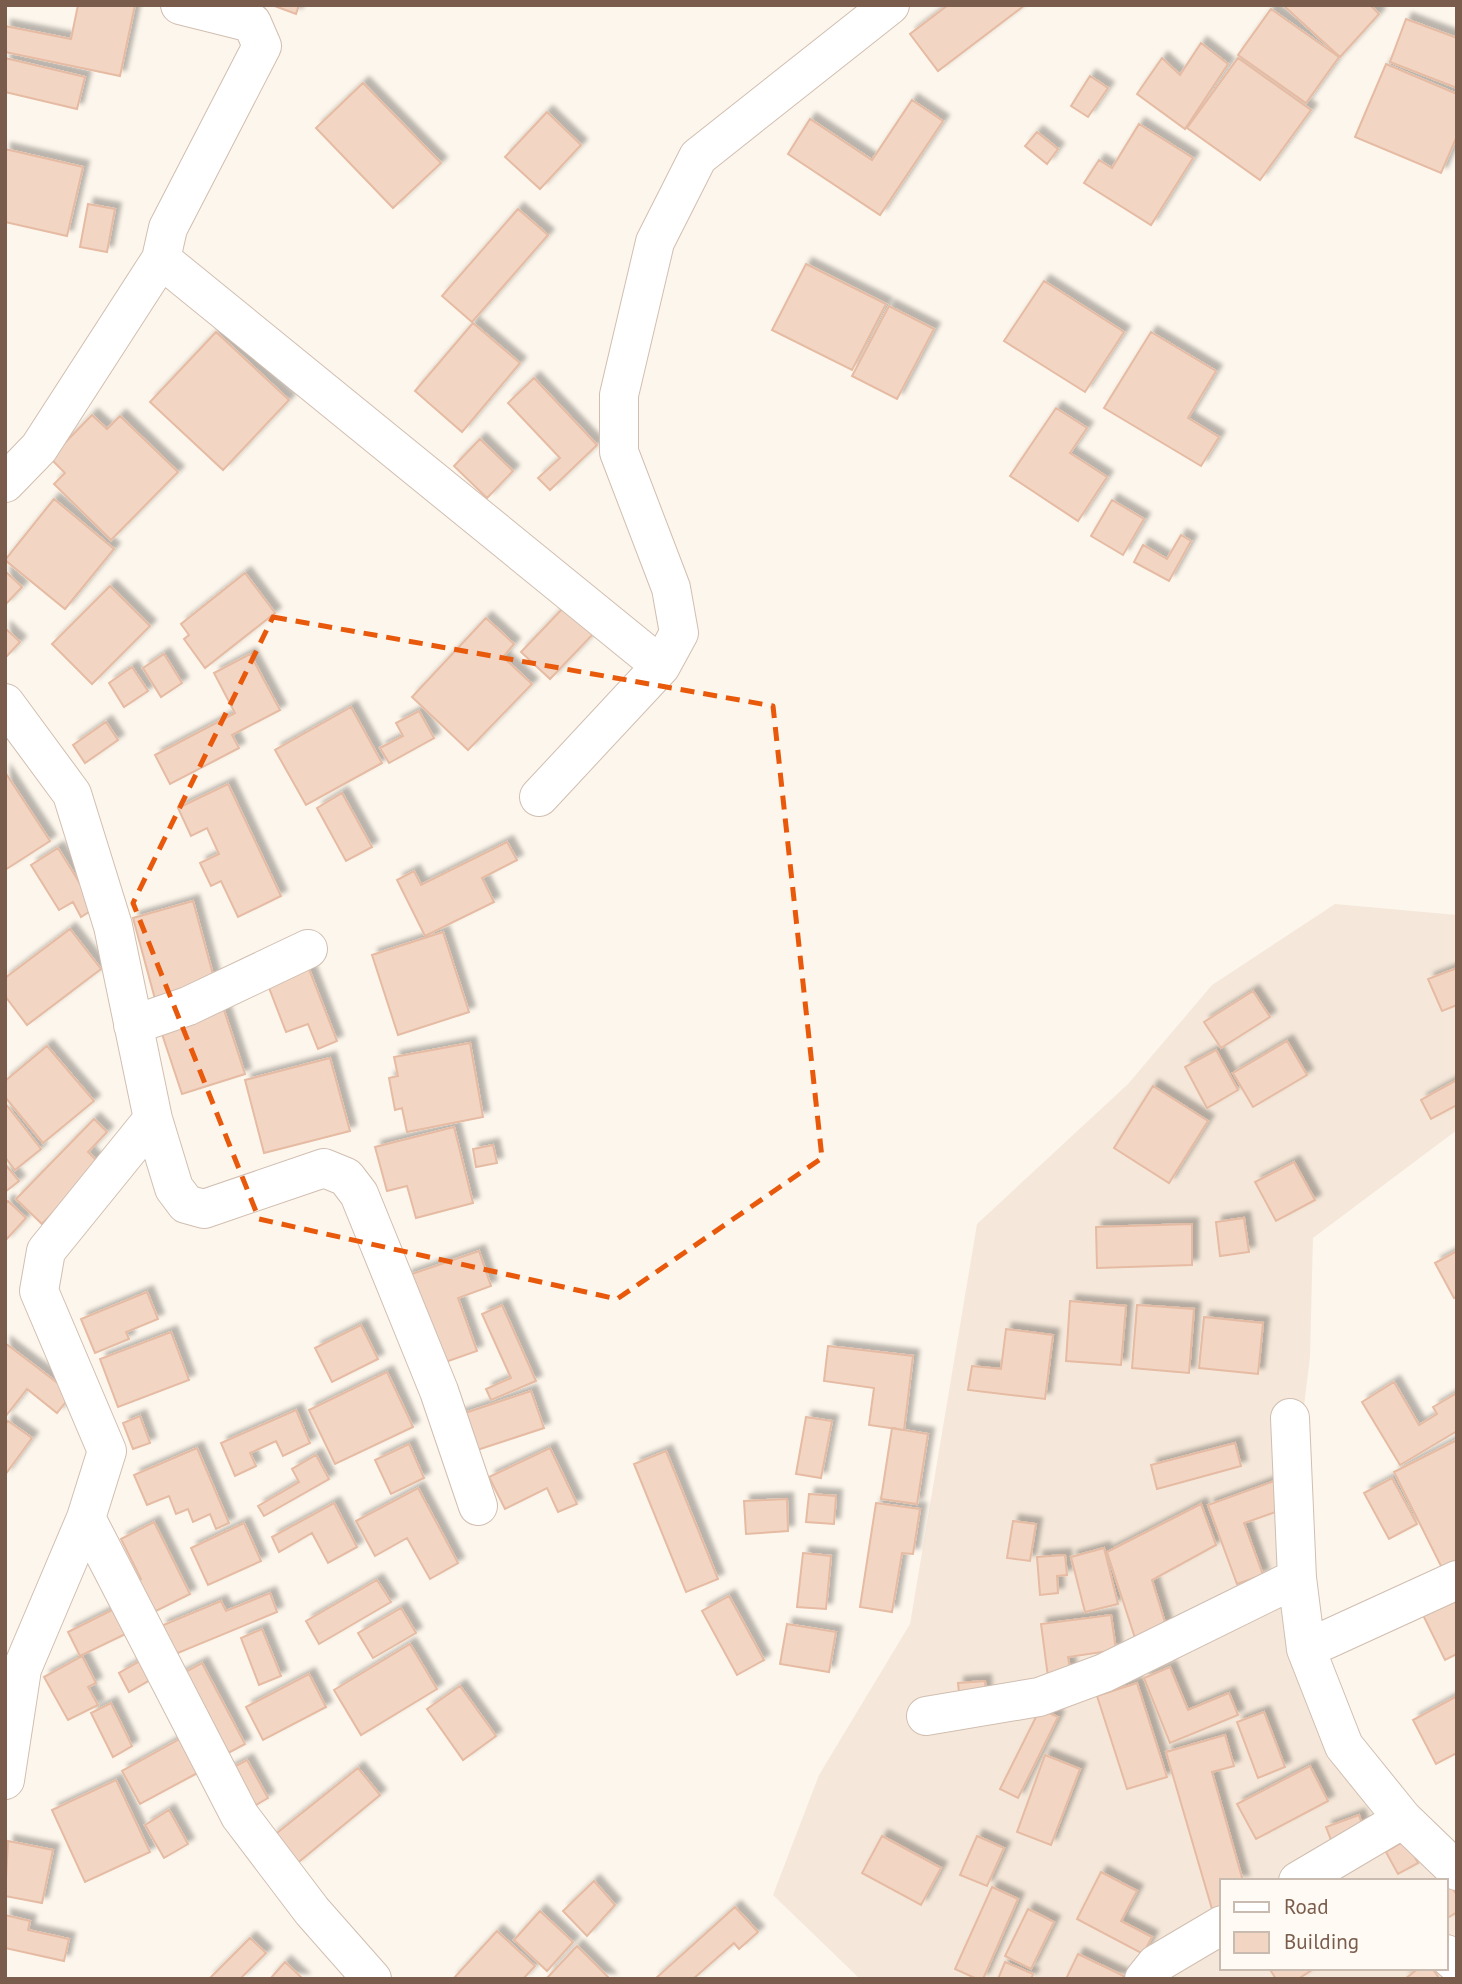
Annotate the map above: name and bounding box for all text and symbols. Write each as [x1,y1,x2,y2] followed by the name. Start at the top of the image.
[1220,1879,1448,1970] legend
[1284,1893,1328,1920] text: Road
[1284,1928,1359,1955] text: Building

